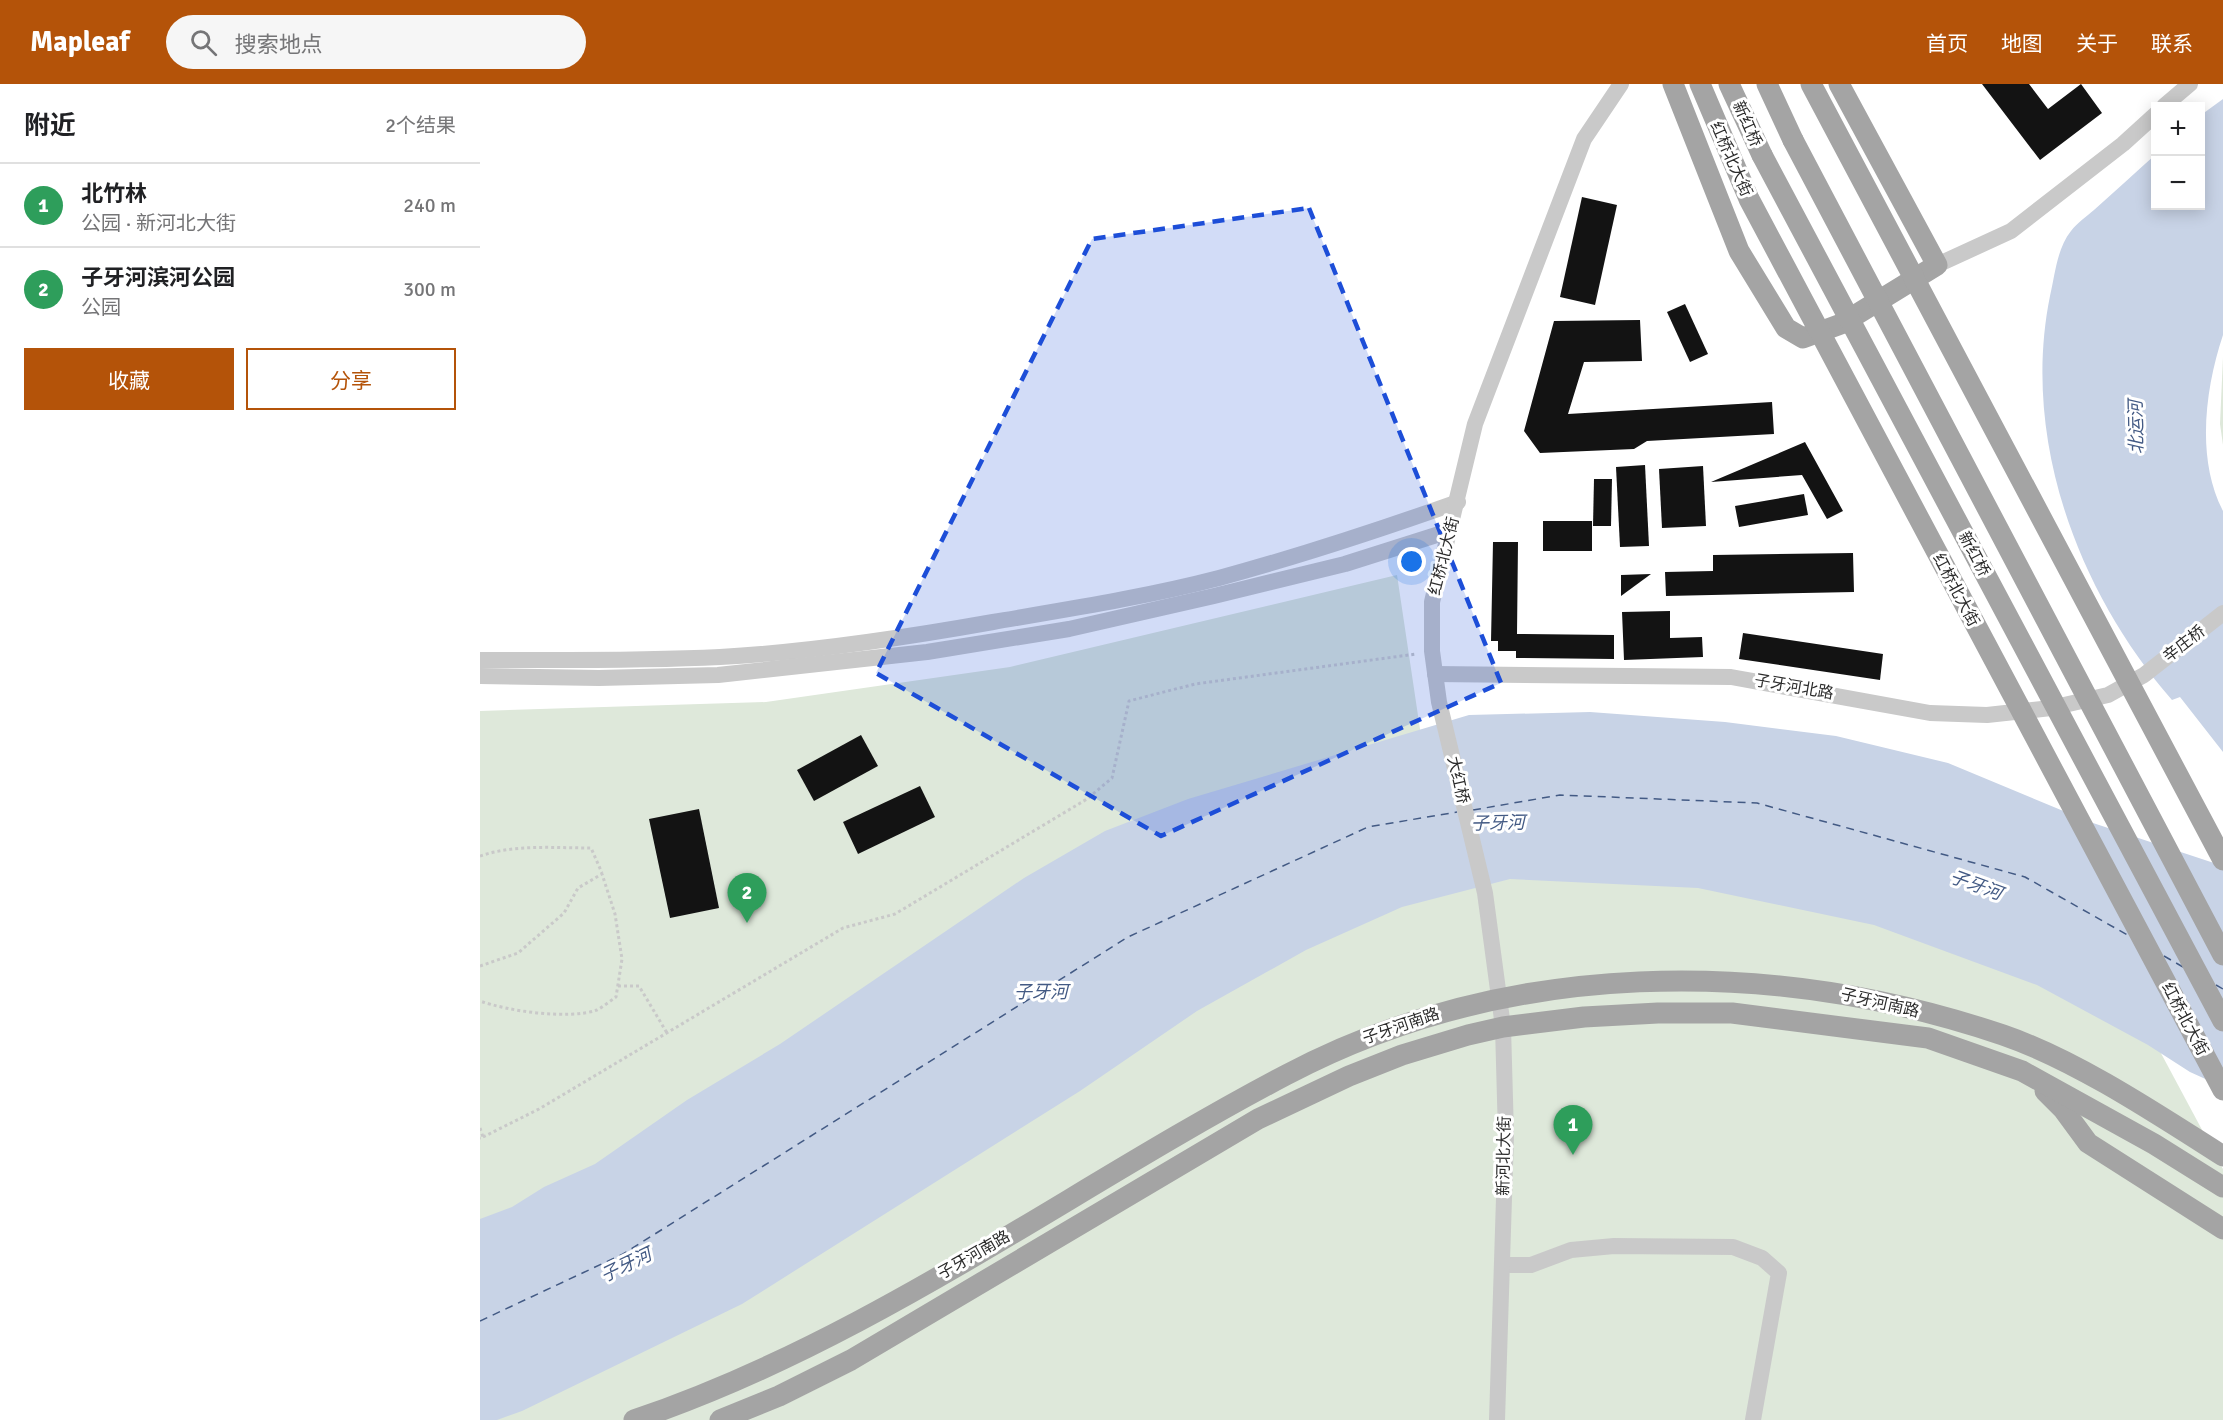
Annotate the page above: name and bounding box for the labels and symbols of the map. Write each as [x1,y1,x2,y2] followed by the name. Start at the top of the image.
[1728,98,1766,150] street label: 新红桥
[1706,118,1756,200] street label: 红桥北大街
[2124,397,2147,454] water label: 北运河
[1425,515,1463,597] street label: 红桥北大街
[1954,528,1994,580] street label: 新红桥
[1397,547,1426,576] your location
[1928,550,1984,630] street label: 红桥北大街
[2159,621,2209,667] street label: 辛庄桥
[1753,670,1835,704] street label: 子牙河北路
[1443,754,1473,806] street label: 大红桥
[1471,811,1528,834] water label: 子牙河
[1947,865,2008,906] water label: 子牙河
[728,874,766,923] pin: 2
[2157,979,2213,1059] street label: 红桥北大街
[1014,981,1071,1003] water label: 子牙河
[1839,984,1921,1022] street label: 子牙河南路
[1360,1004,1442,1048] street label: 子牙河南路
[1554,1106,1592,1155] pin: 1
[1493,1116,1515,1196] street label: 新河北大街
[934,1226,1014,1284] street label: 子牙河南路
[597,1242,658,1287] water label: 子牙河

